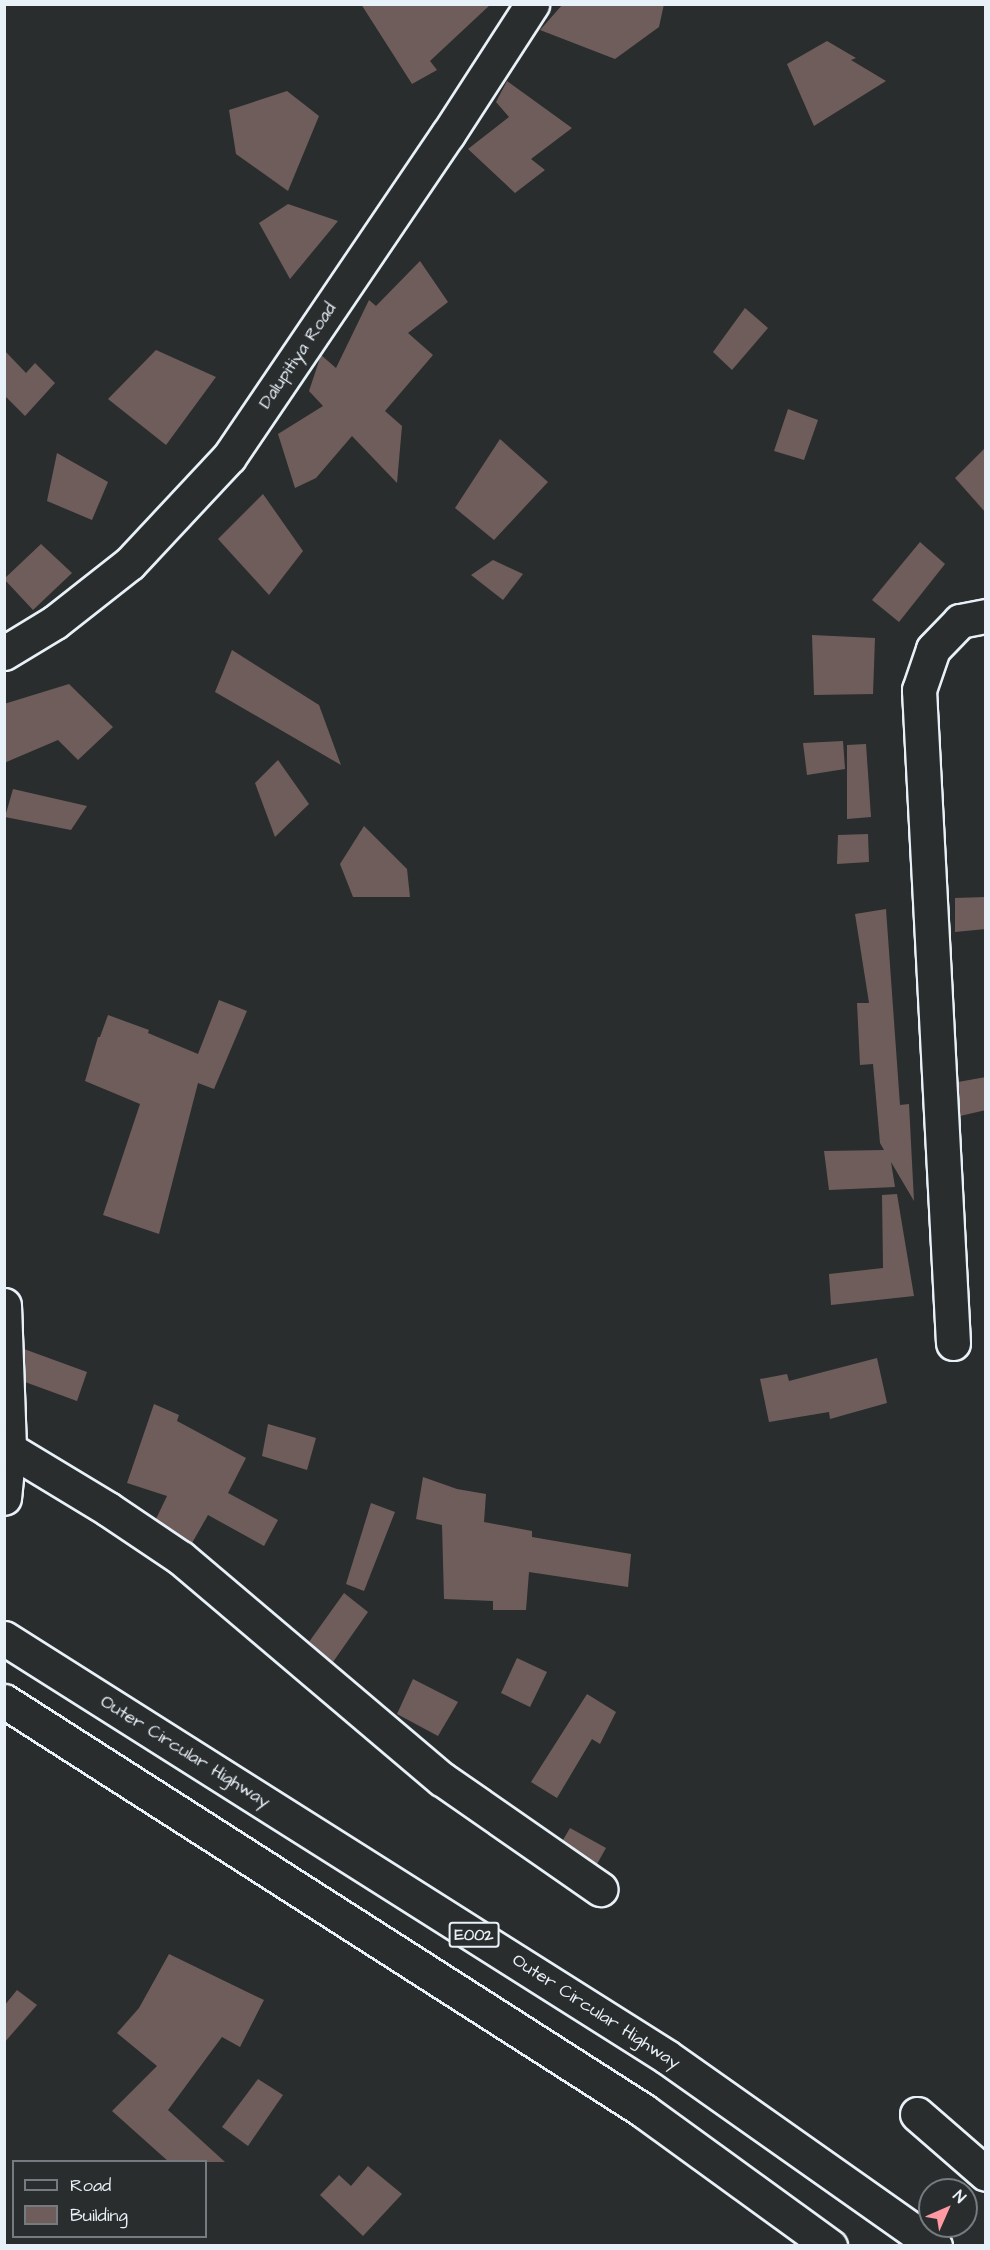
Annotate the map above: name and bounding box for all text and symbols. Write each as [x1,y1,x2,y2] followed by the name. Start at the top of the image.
[255,299,341,413] street label: Dalupitiya Road
[96,1691,274,1813] street label: Outer Circular Highway
[448,1922,500,1948] road number: E002
[508,1950,684,2074] street label: Outer Circular Highway
[12,2160,207,2238] legend
[70,2173,111,2198] text: Road
[918,2178,978,2238] north arrow
[948,2185,971,2208] text: N
[70,2203,128,2228] text: Building

